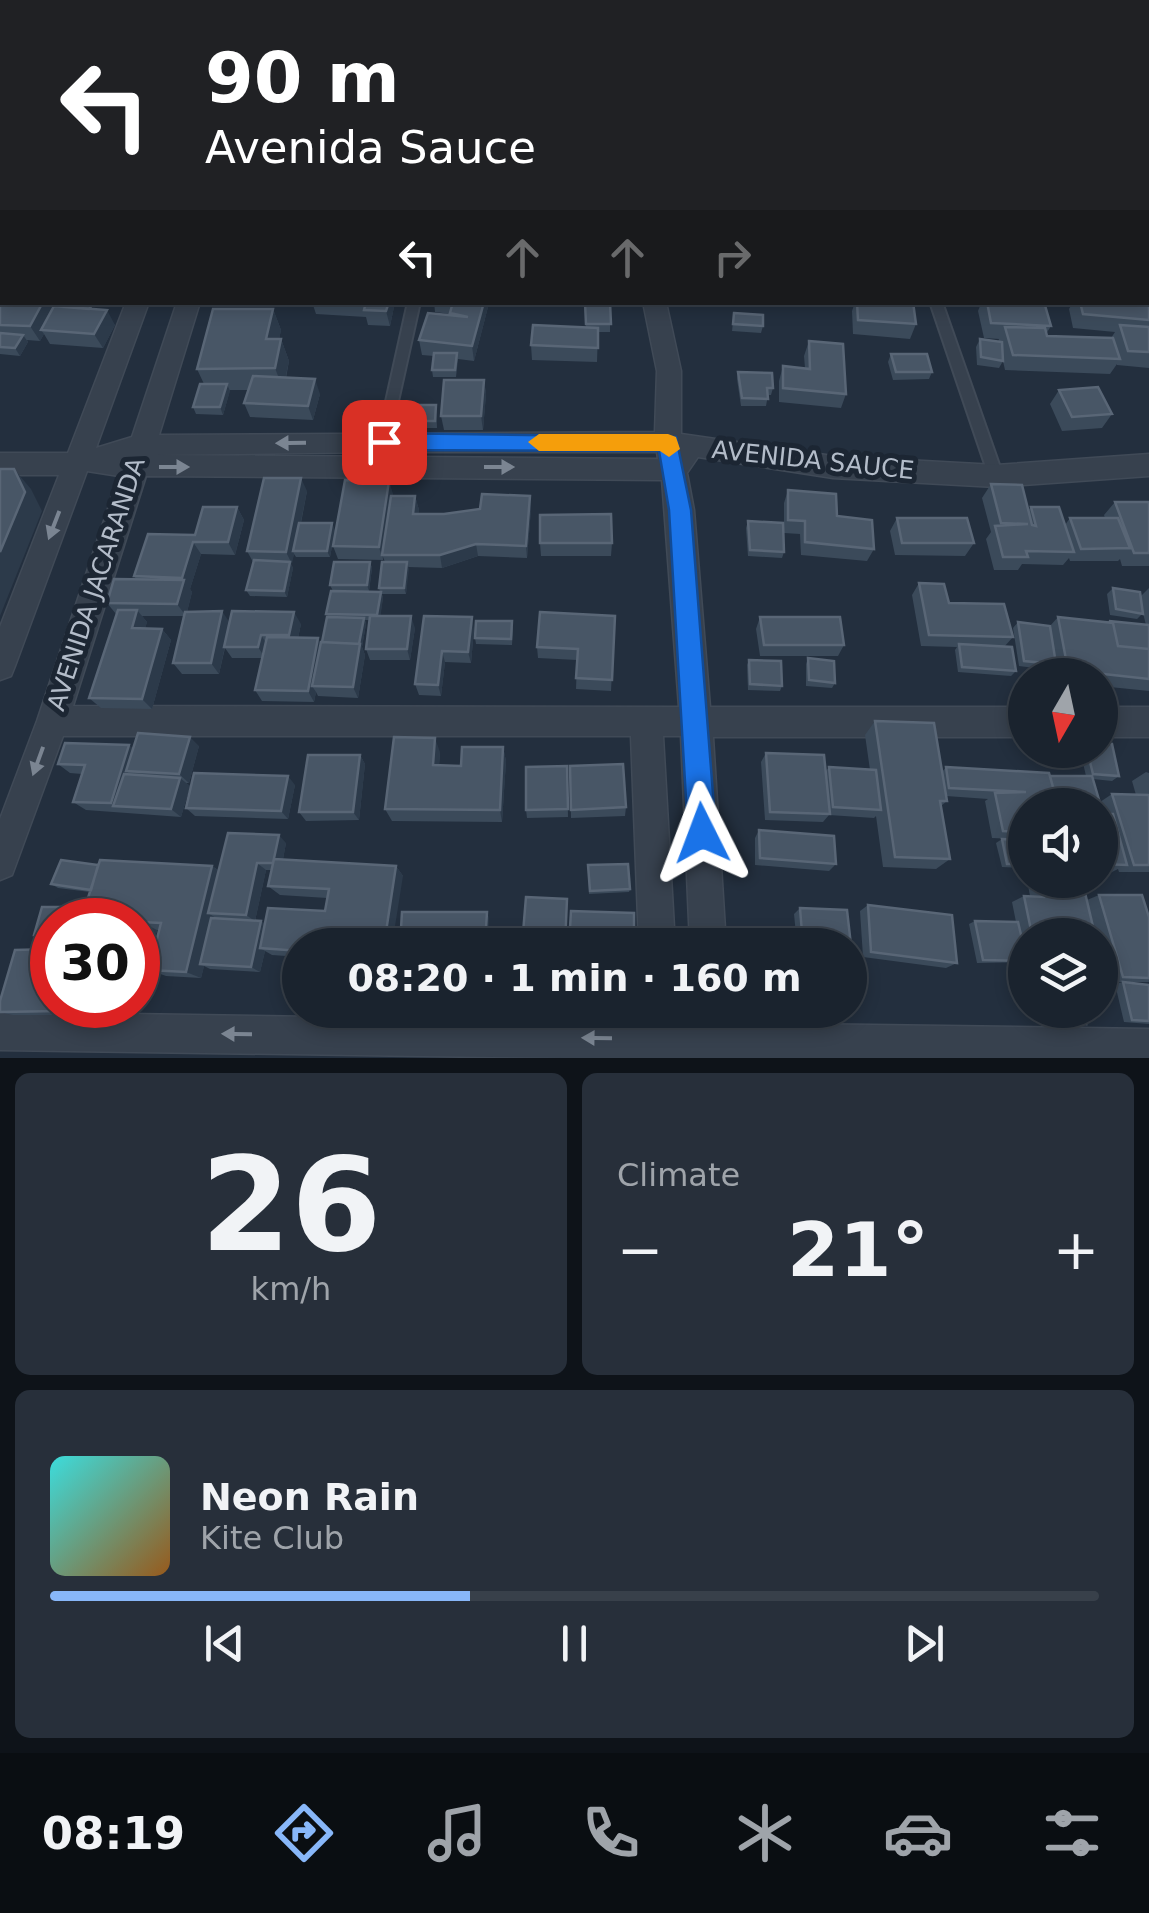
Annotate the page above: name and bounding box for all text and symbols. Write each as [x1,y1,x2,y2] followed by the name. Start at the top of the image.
[205,37,400,119] text: 90 m
[40,40,170,170] icon: left
[205,121,536,174] text: Avenida Sauce
[390,230,445,285] icon: left
[495,230,550,285] icon: ahead
[600,230,655,285] icon: ahead
[705,230,760,285] icon: right
[342,400,427,485] pin
[357,415,412,470] icon: arrive
[274,435,306,451] one-way arrow
[710,435,916,485] street label: AVENIDA SAUCE
[41,454,151,714] street label: AVENIDA JACARANDA
[159,459,191,475] one-way arrow
[484,459,516,475] one-way arrow
[46,510,61,540] one-way arrow
[1008,658,1118,768] north arrow
[1008,658,1118,1028] map controls
[30,746,45,776] one-way arrow
[650,781,754,885] position arrow
[1008,788,1118,898] button: sound
[30,898,160,1028] speed limit sign: 30
[1008,918,1118,1028] button: layers
[347,956,802,1000] text: 08:20 · 1 min · 160 m
[220,1026,252,1042] one-way arrow
[580,1030,612,1046] one-way arrow
[201,1129,381,1281] text: 26
[617,1156,740,1194] text: Climate
[787,1206,929,1294] text: 21°
[617,1218,663,1282] text: −
[1053,1218,1099,1282] text: +
[251,1270,331,1308] text: km/h
[200,1475,419,1519] text: Neon Rain
[200,1519,344,1557] text: Kite Club
[197,1616,252,1671] icon: previous
[547,1616,602,1671] icon: pause
[897,1616,952,1671] icon: next
[269,1798,339,1868] icon: directions
[422,1798,492,1868] icon: music
[576,1798,646,1868] icon: phone
[730,1798,800,1868] icon: climate
[883,1798,953,1868] icon: car
[1037,1798,1107,1868] icon: filters
[42,1807,185,1860] text: 08:19

